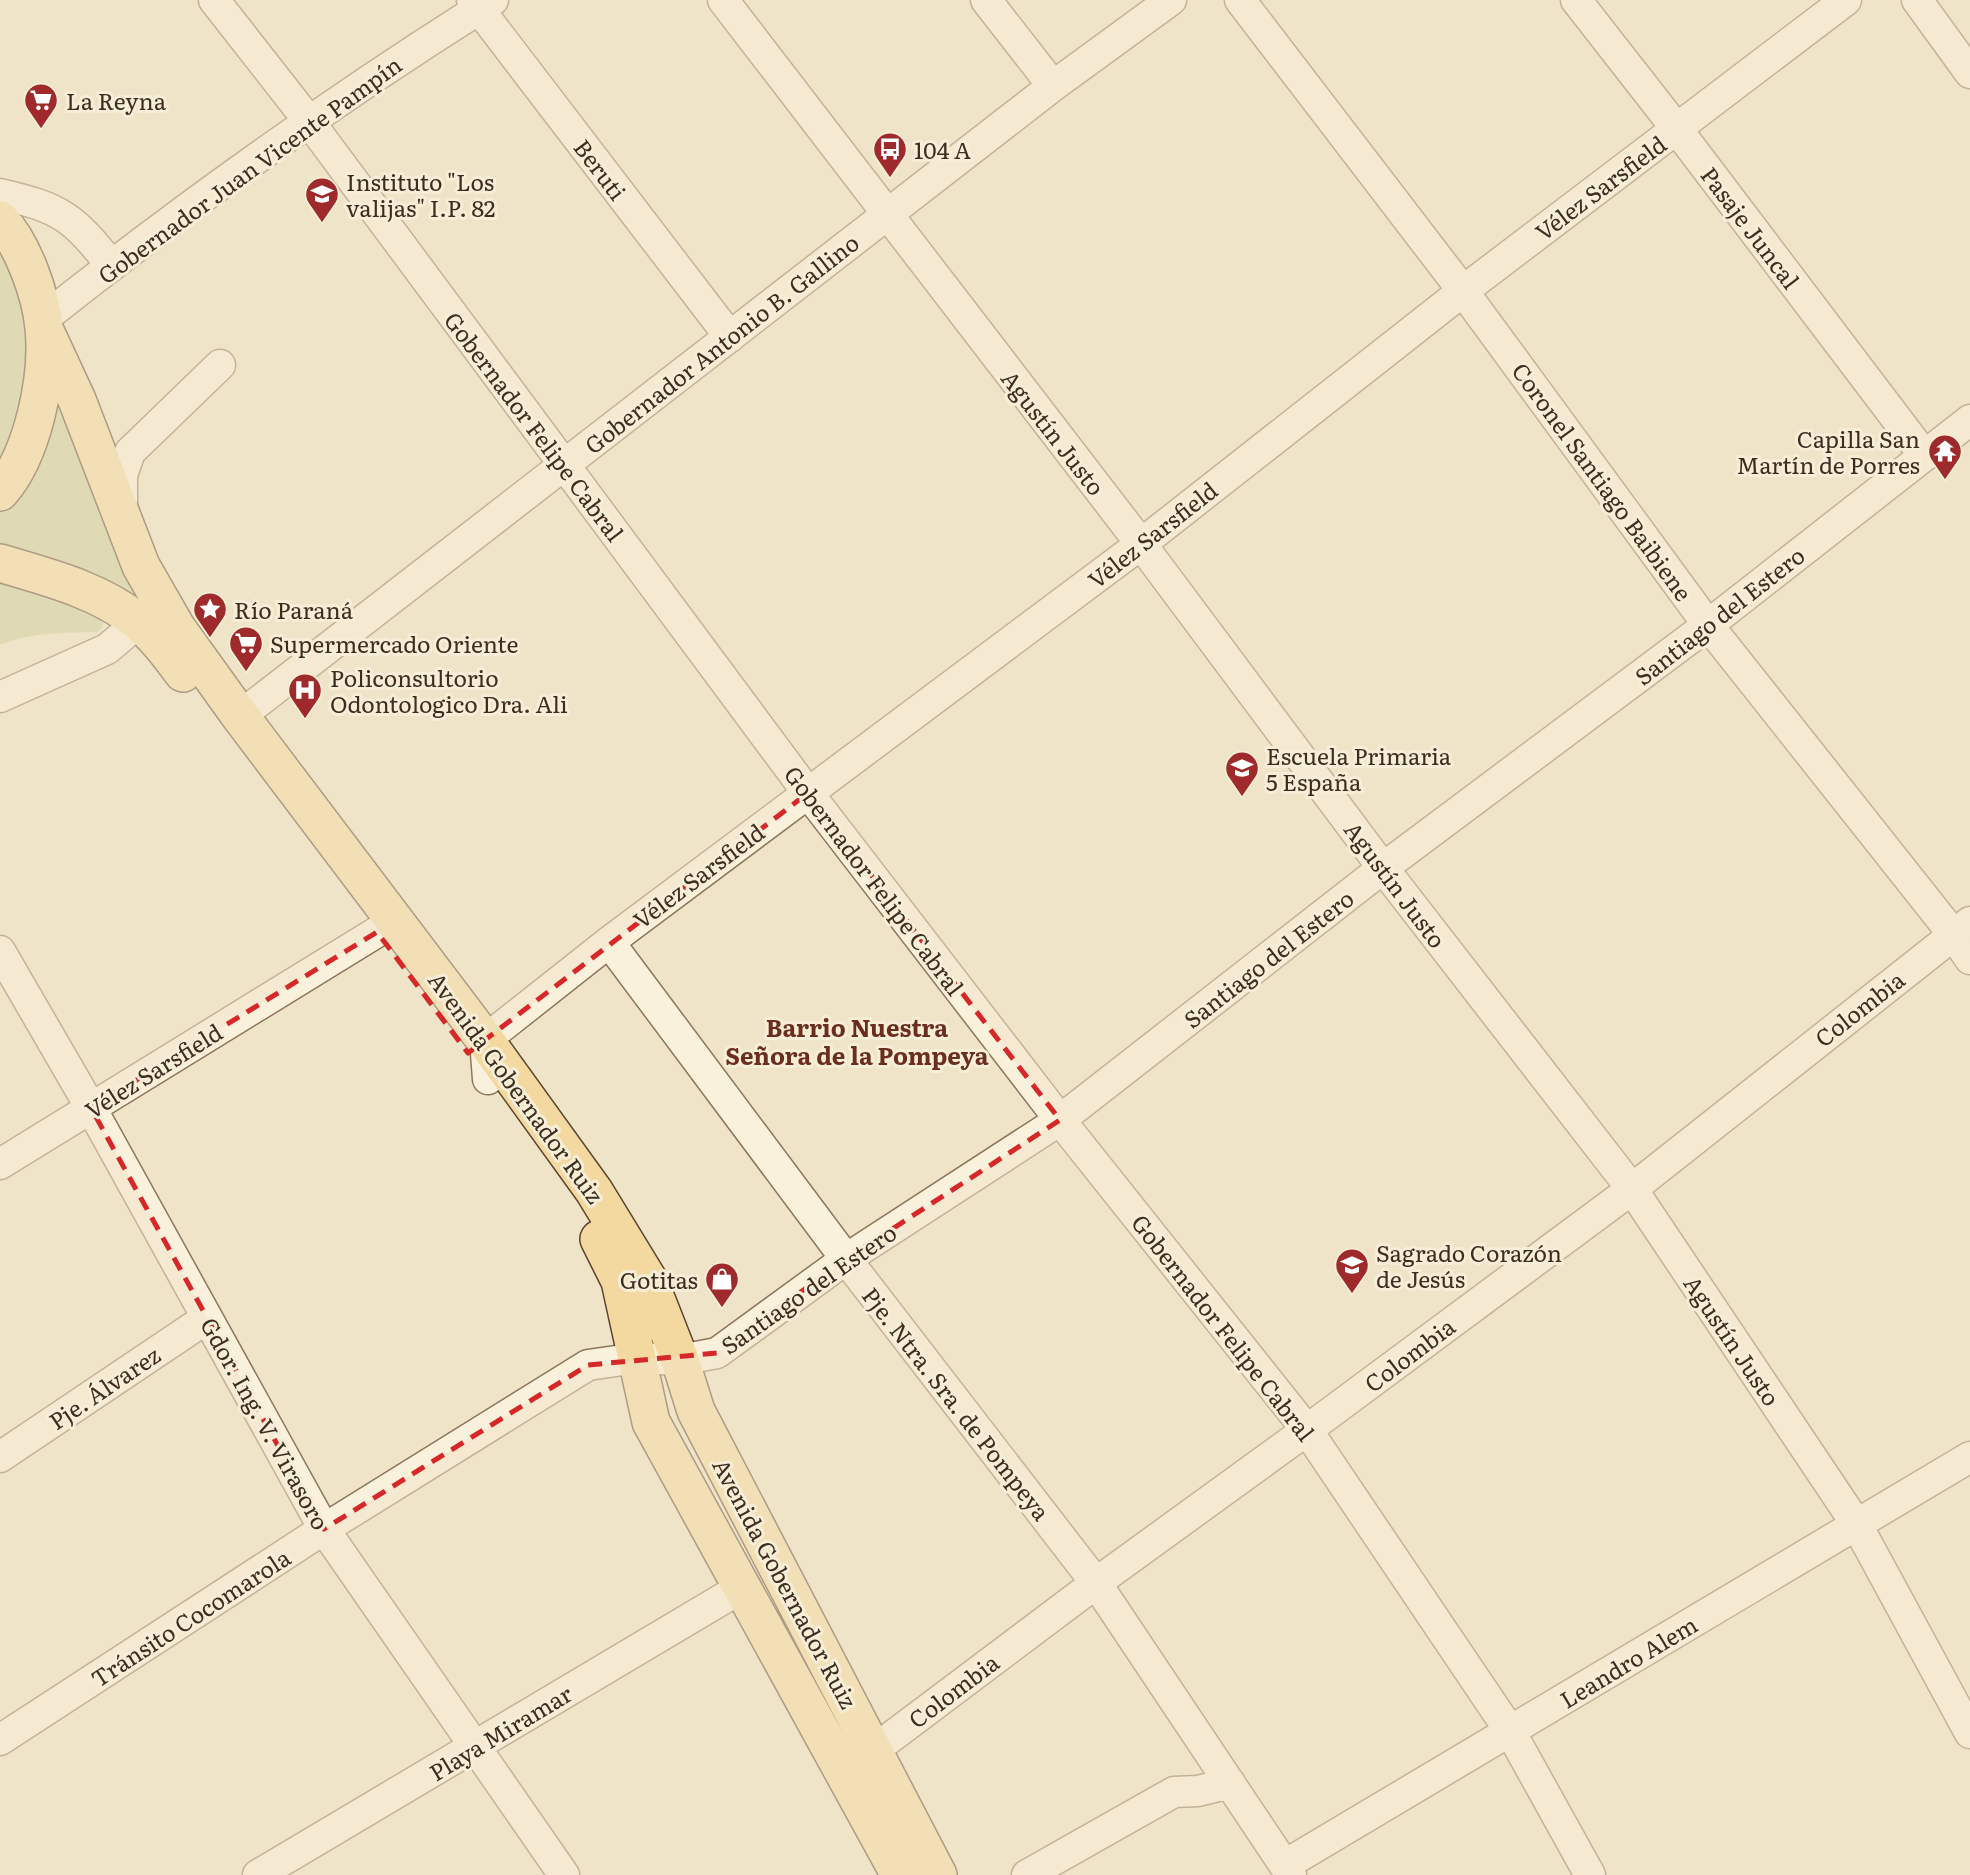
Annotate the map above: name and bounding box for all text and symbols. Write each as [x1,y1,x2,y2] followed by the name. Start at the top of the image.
[90,47,408,291] street label: Gobernador Juan Vicente Pampín
[22,81,60,130] supermarket icon: La Reyna
[66,83,167,117] place label: La Reyna
[1527,126,1673,248] street label: Vélez Sarsfield
[871,130,909,179] bus stop icon: 104 A
[567,131,635,207] street label: Beruti
[914,132,971,166] place label: 104 A
[1694,159,1809,296] street label: Pasaje Juncal
[346,164,495,224] place label: Instituto "Los valijas" I.P. 82
[303,175,341,224] school or university icon: Instituto "Los valijas" I.P. 82
[577,225,865,461] street label: Gobernador Antonio B. Gallino
[437,304,633,548] street label: Gobernador Felipe Cabral
[1505,355,1701,607] street label: Coronel Santiago Baibiene
[994,362,1114,502] street label: Agustín Justo
[1737,421,1920,481] place label: Capilla San Martín de Porres
[1926,432,1964,481] temple icon: Capilla San Martín de Porres
[1080,473,1224,595] street label: Vélez Sarsfield
[1627,538,1811,692] street label: Santiago del Estero
[191,590,229,639] place icon: Río Paraná
[234,592,354,626] place label: Río Paraná
[227,624,265,673] supermarket icon: Supermercado Oriente
[270,626,519,660] place label: Supermercado Oriente
[330,660,568,720] place label: Policonsultorio Odontologico Dra. Ali
[286,671,324,720] hospital icon: Policonsultorio Odontologico Dra. Ali
[1266,738,1452,798] place label: Escuela Primaria 5 España
[1223,749,1261,798] school or university icon: Escuela Primaria 5 España
[777,758,973,1002] street label: Gobernador Felipe Cabral
[625,814,771,936] street label: Vélez Sarsfield
[1337,814,1455,954] street label: Agustín Justo
[1176,881,1360,1035] street label: Santiago del Estero
[1807,962,1912,1054] street label: Colombia
[421,964,613,1210] street label: Avenida Gobernador Ruiz
[725,1009,989,1072] district label: Barrio Nuestra Señora de la Pompeya
[78,1014,228,1126] street label: Vélez Sarsfield
[1124,1206,1324,1448] street label: Gobernador Felipe Cabral
[713,1215,903,1361] street label: Santiago del Estero
[1376,1235,1562,1295] place label: Sagrado Corazón de Jesús
[1333,1246,1371,1295] school or university icon: Sagrado Corazón de Jesús
[703,1260,741,1309] shop icon: Gotitas
[620,1262,698,1296] place label: Gotitas
[1677,1268,1789,1412] street label: Agustín Justo
[855,1279,1059,1527] street label: Pje. Ntra. Sra. de Pompeya
[1357,1308,1462,1399] street label: Colombia
[193,1311,339,1535] street label: Gdor. Ing. V. Virasoro
[41,1337,167,1437] street label: Pje. Álvarez
[705,1452,867,1714] street label: Avenida Gobernador Ruiz
[84,1539,297,1694] street label: Tránsito Cocomarola
[1553,1607,1703,1715] street label: Leandro Alem
[901,1644,1006,1735] street label: Colombia
[422,1676,578,1788] street label: Playa Miramar

